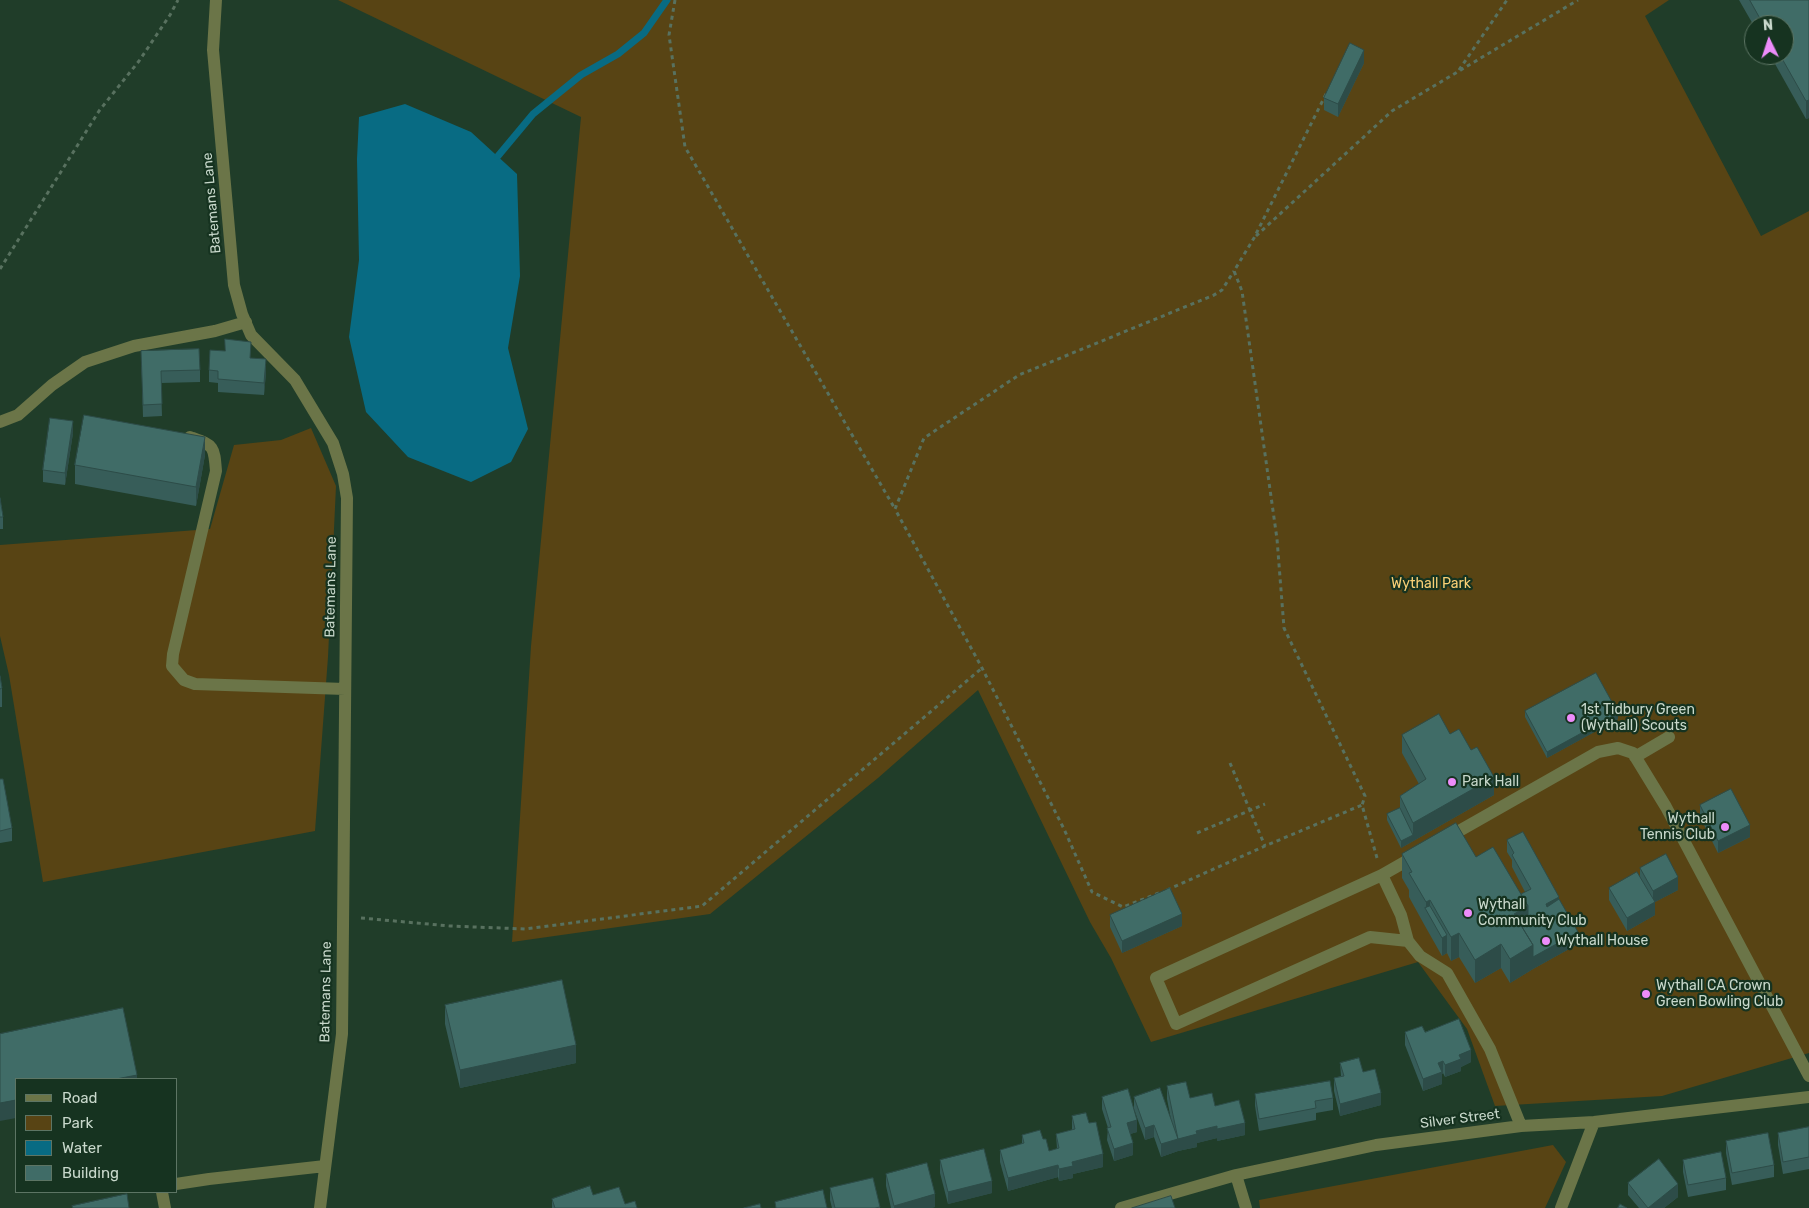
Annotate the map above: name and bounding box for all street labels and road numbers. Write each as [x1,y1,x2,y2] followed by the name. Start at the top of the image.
[199,152,225,254] street label: Batemans Lane
[322,536,340,638] street label: Batemans Lane
[317,941,335,1043] street label: Batemans Lane
[1419,1106,1501,1132] street label: Silver Street

